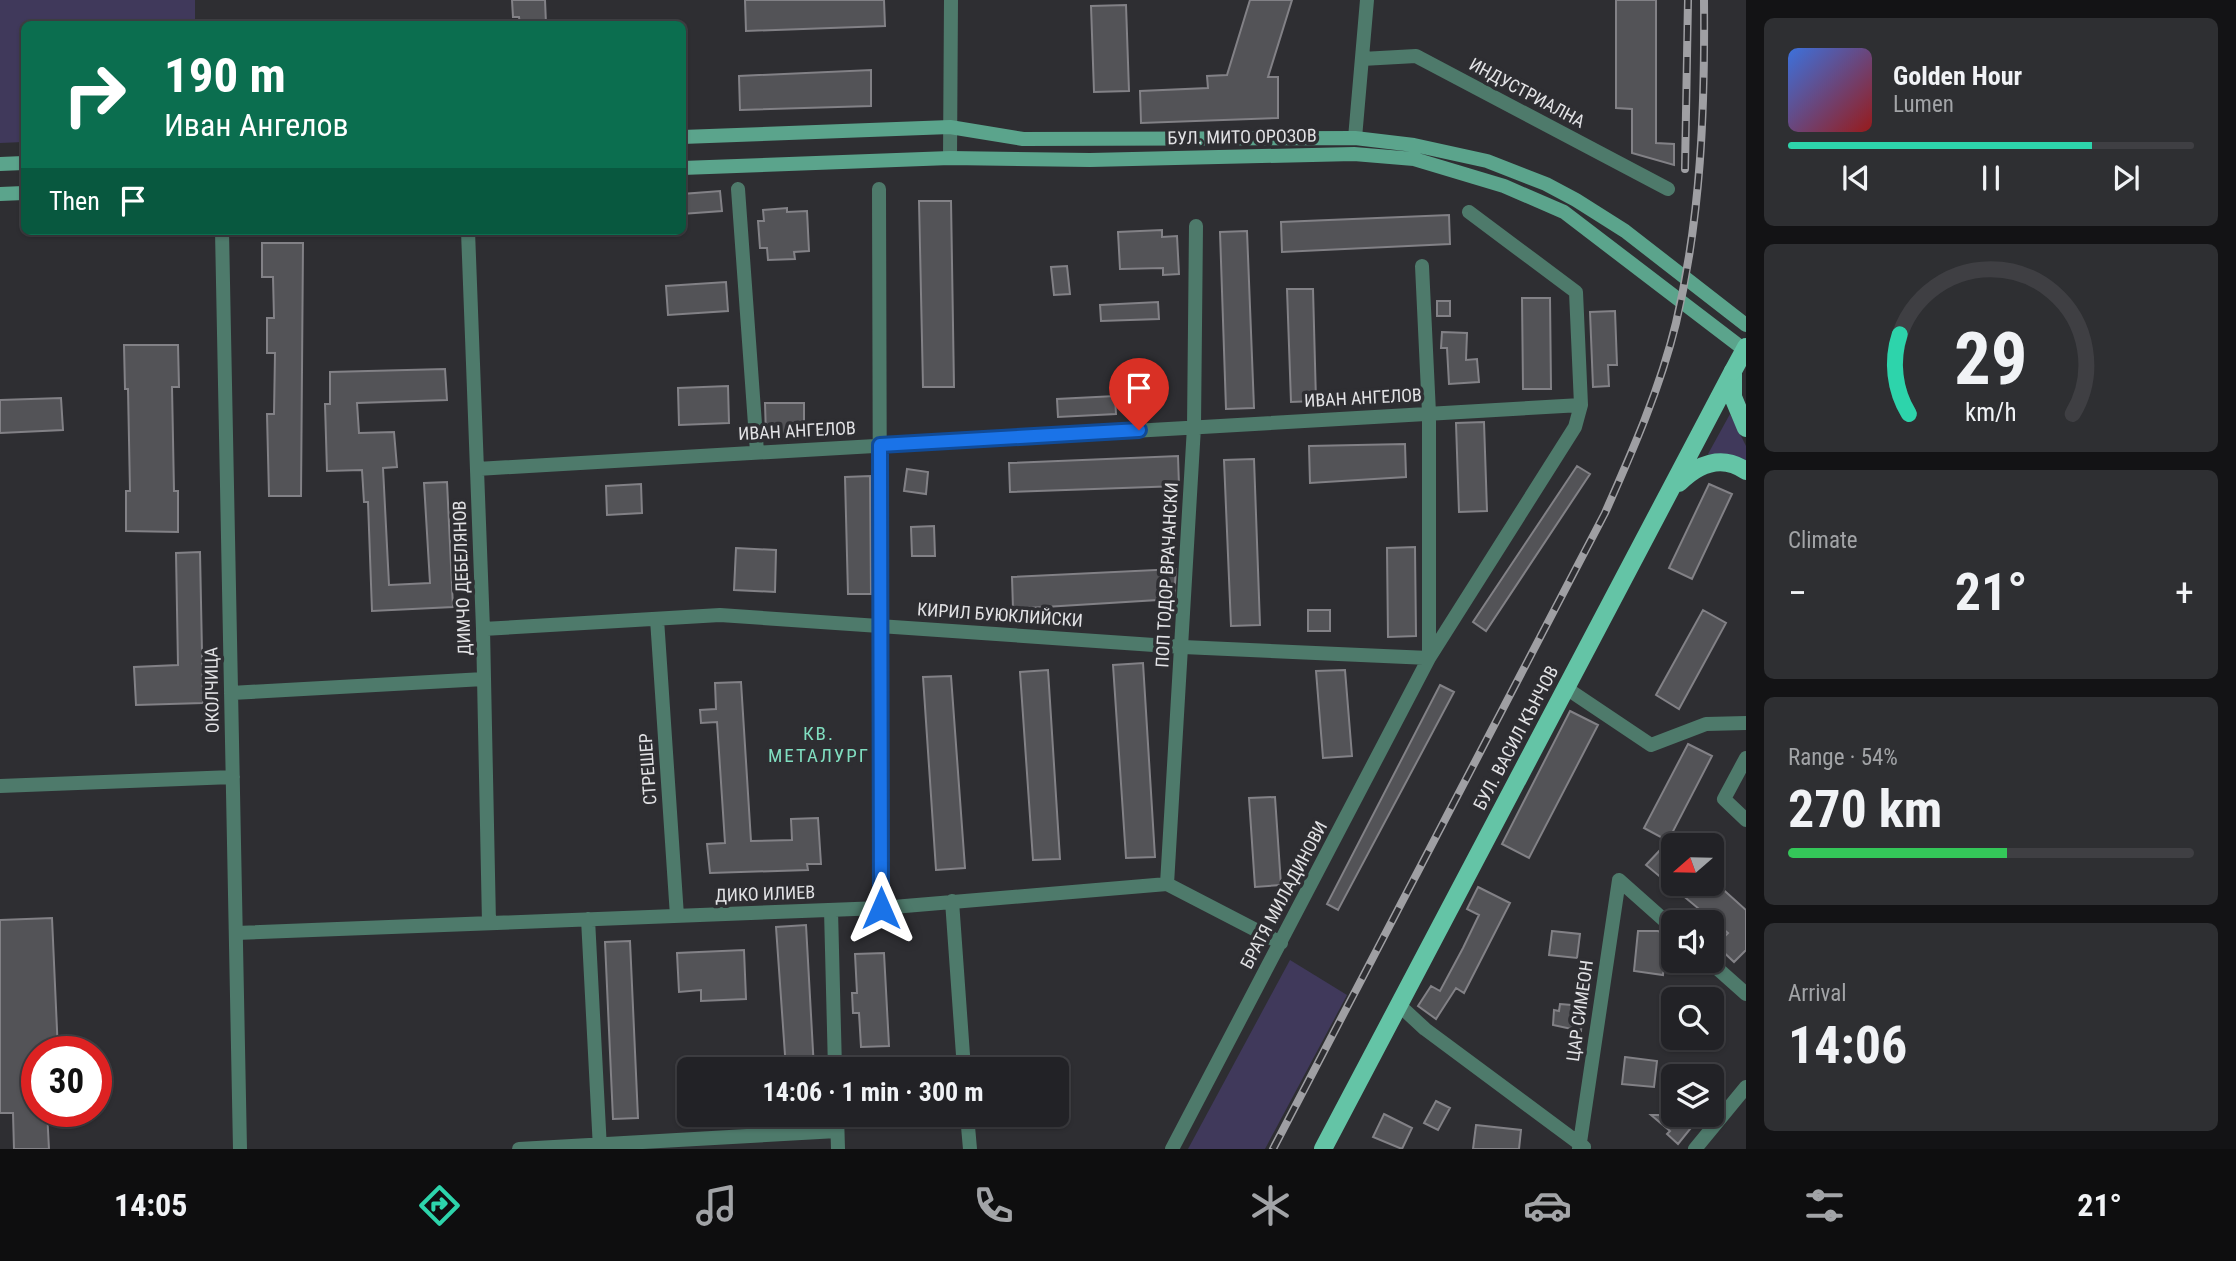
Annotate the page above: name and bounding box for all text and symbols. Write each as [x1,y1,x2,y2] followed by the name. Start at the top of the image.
[164,47,286,104] text: 190 m
[49,49,140,140] icon: right
[1466,53,1589,132] street label: ИНДУСТРИАЛНА
[1893,61,2022,91] text: Golden Hour
[1893,91,1954,118] text: Lumen
[164,106,349,144] text: Иван Ангелов
[1167,125,1317,148] street label: БУЛ. МИТО ОРОЗОВ
[1837,159,1875,197] icon: previous
[1972,159,2010,197] icon: pause
[2107,159,2145,197] icon: next
[114,182,152,220] icon: arrive
[49,186,100,216] text: Then
[1954,317,2028,403] text: 29
[1109,358,1169,430] pin
[1120,369,1158,407] icon: arrive
[1304,384,1422,411] street label: ИВАН АНГЕЛОВ
[1965,398,2017,427] text: km/h
[738,417,856,444] street label: ИВАН АНГЕЛОВ
[1151,482,1182,668] street label: ПОП ТОДОР ВРАЧАНСКИ
[448,500,475,656] street label: ДИМЧО ДЕБЕЛЯНОВ
[1788,527,1858,554] text: Climate
[1955,562,2027,623] text: 21°
[1788,571,1807,615] text: −
[2175,571,2194,615] text: +
[916,598,1084,631] street label: КИРИЛ БУЮКЛИЙСКИ
[200,646,223,733] street label: ОКОЛЧИЦА
[1469,662,1562,813] street label: БУЛ. ВАСИЛ КЪНЧОВ
[768,722,870,767] district label: КВ. МЕТАЛУРГ
[635,732,660,806] street label: СТРЕШЕР
[1788,744,1898,771] text: Range · 54%
[1788,779,1942,840] text: 270 km
[1236,817,1331,972] street label: БРАТЯ МИЛАДИНОВИ
[1661,833,1724,896] north arrow
[1661,833,1724,1127] map controls
[844,871,918,945] position arrow
[715,881,815,906] street label: ДИКО ИЛИЕВ
[1661,910,1724,973] button: sound
[1562,959,1597,1063] street label: ЦАР СИМЕОН
[1788,980,1847,1007] text: Arrival
[1661,987,1724,1050] button: search
[1788,1015,1907,1076] text: 14:06
[21,1036,112,1127] speed limit sign: 30
[1661,1064,1724,1127] button: layers
[763,1077,983,1107] text: 14:06 · 1 min · 300 m
[415,1181,464,1230] icon: directions
[692,1181,741,1230] icon: music
[969,1181,1018,1230] icon: phone
[1246,1181,1295,1230] icon: climate
[1523,1181,1572,1230] icon: car
[1800,1181,1849,1230] icon: filters
[114,1186,187,1224] text: 14:05
[2077,1186,2122,1224] text: 21°

